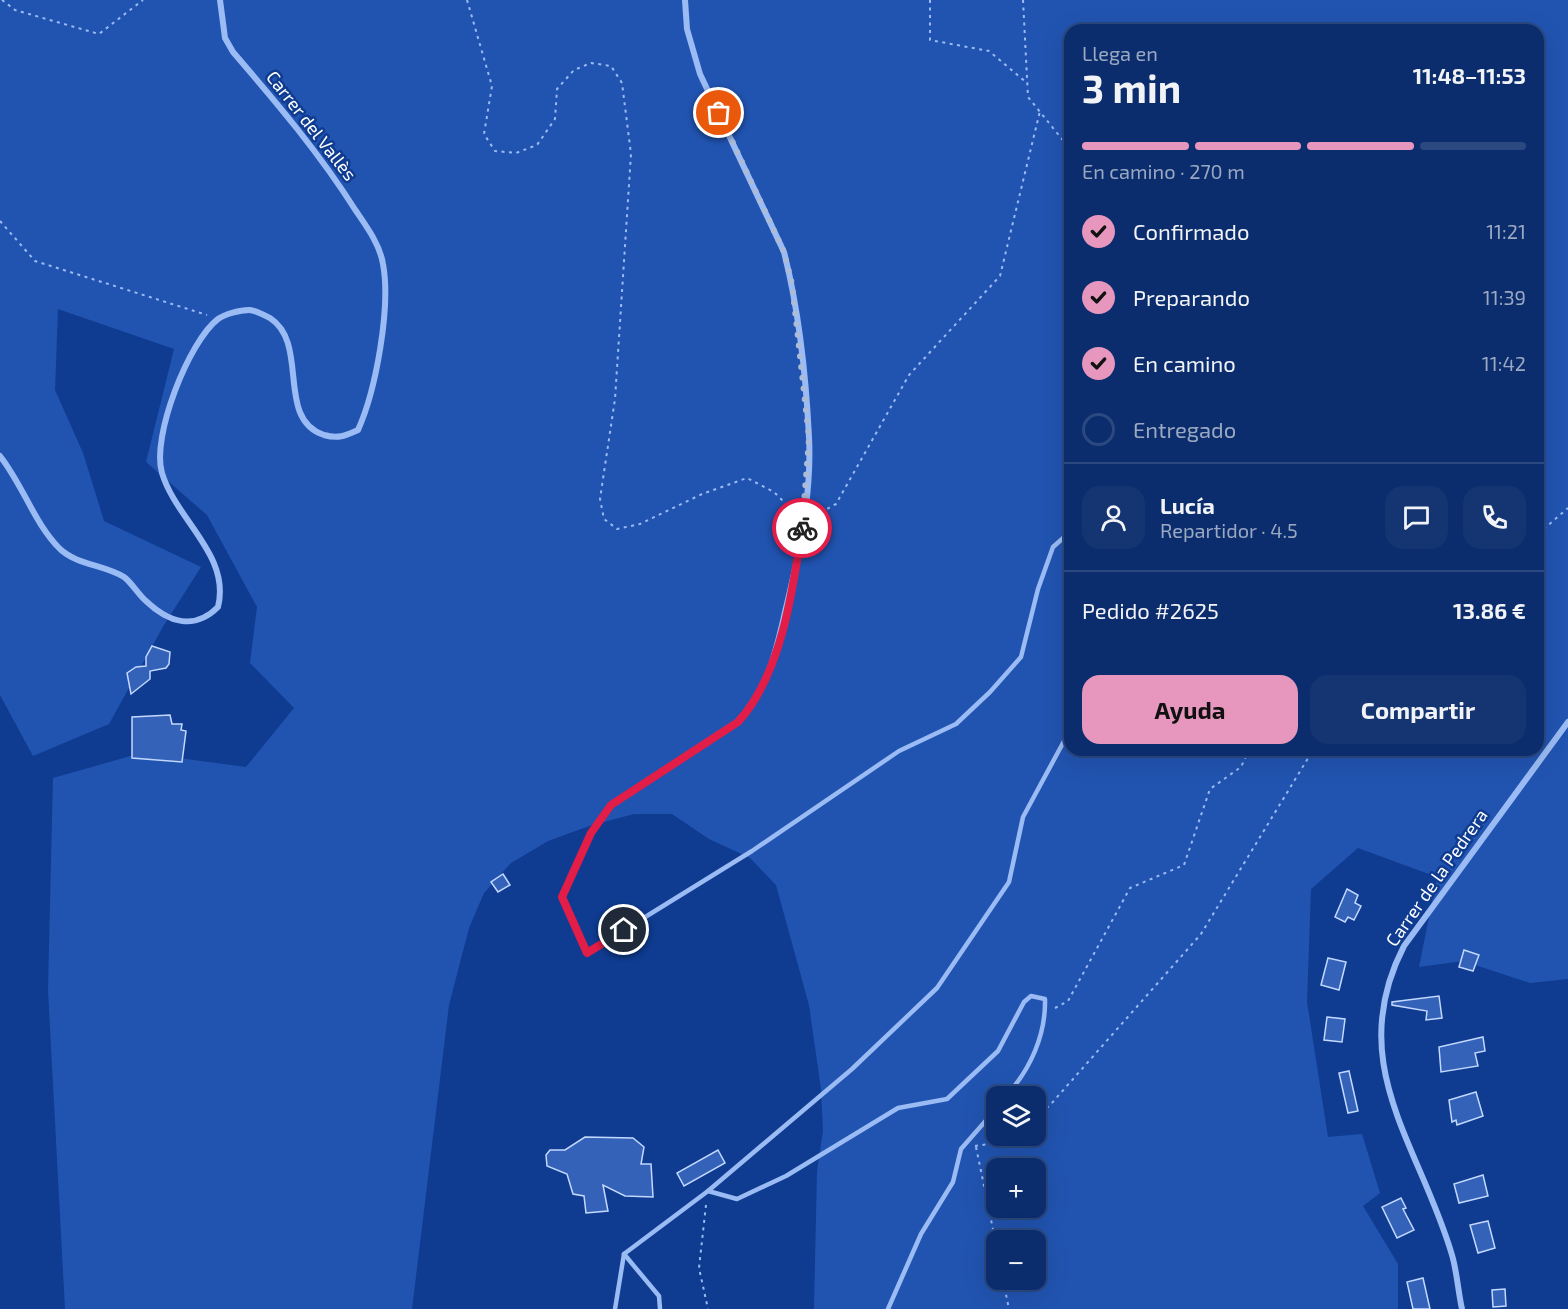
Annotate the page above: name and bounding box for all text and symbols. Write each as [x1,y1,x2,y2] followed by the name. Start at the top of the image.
[1082,41,1158,65] text: Llega en
[1413,62,1526,88] text: 11:48–11:53
[1082,64,1181,111] text: 3 min
[262,66,361,185] street label: Carrer del Vallès
[693,87,744,138] pin
[702,96,735,129] icon: bag
[1082,159,1245,183] text: En camino · 270 m
[1082,215,1115,248] icon: check
[1133,218,1249,244] text: Confirmado
[1486,219,1526,243] text: 11:21
[1082,281,1115,314] icon: check
[1133,284,1250,310] text: Preparando
[1483,285,1526,309] text: 11:39
[1082,347,1115,380] icon: check
[1133,350,1236,376] text: En camino
[1482,351,1526,375] text: 11:42
[1133,416,1236,442] text: Entregado
[1082,486,1145,549] button: person
[1385,486,1448,549] button: chat
[1463,486,1526,549] button: phone
[1160,492,1215,518] text: Lucía
[772,498,832,558] courier
[786,512,819,545] icon: bike
[1160,518,1298,542] text: Repartidor · 4.5
[1082,597,1219,623] text: Pedido #2625
[1453,597,1526,623] text: 13.86 €
[1082,675,1298,744] button: Ayuda
[1310,675,1526,744] button: Compartir
[1381,805,1492,950] street label: Carrer de la Pedrera
[598,904,649,955] pin
[607,913,640,946] icon: home
[986,1086,1046,1290] map controls
[986,1086,1046,1146] button: layers
[986,1158,1046,1218] button: +
[986,1230,1046,1290] button: −

